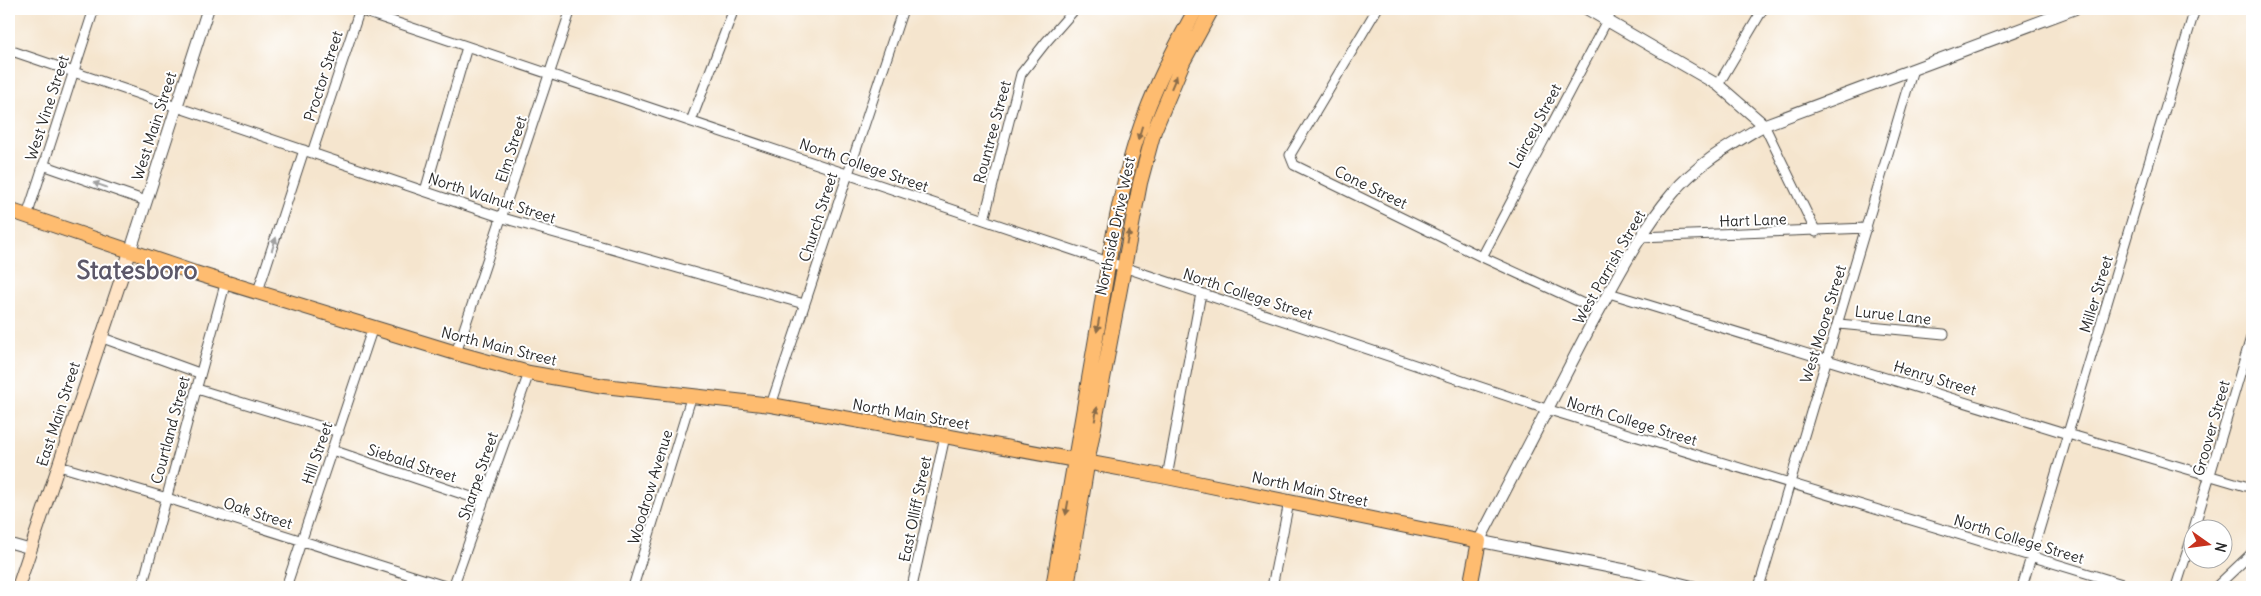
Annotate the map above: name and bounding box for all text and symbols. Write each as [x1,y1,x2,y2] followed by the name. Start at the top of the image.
[299,28,347,124] street label: Proctor Street
[21,53,73,163] street label: West Vine Street
[128,69,180,183] street label: West Main Street
[1171,75,1179,89] one-way arrow
[969,79,1015,185] street label: Rountree Street
[1505,80,1565,172] street label: Laircey Street
[491,113,531,185] street label: Elm Street
[1135,125,1143,140] one-way arrow
[797,134,931,196] street label: North College Street
[1091,155,1139,297] street label: Northside Drive West
[1332,161,1410,213] street label: Cone Street
[426,168,558,228] street label: North Walnut Street
[795,170,841,264] street label: Church Street
[92,181,107,189] one-way arrow
[1569,207,1649,327] street label: West Parrish Street
[1719,209,1787,231] street label: Hart Lane
[1125,229,1133,245] one-way arrow
[270,237,278,252] one-way arrow
[2075,253,2117,335] street label: Miller Street
[76,254,198,286] district label: Statesboro
[1796,262,1850,386] street label: West Moore Street
[1181,264,1315,324] street label: North College Street
[1854,302,1932,328] street label: Lurue Lane
[1094,318,1102,334] one-way arrow
[439,322,559,370] street label: North Main Street
[1891,356,1979,400] street label: Henry Street
[32,359,84,469] street label: East Main Street
[146,374,194,486] street label: Courtland Street
[2188,378,2234,478] street label: Groover Street
[1565,392,1699,450] street label: North College Street
[851,394,971,434] street label: North Main Street
[1092,406,1100,422] one-way arrow
[298,419,336,487] street label: Hill Street
[624,427,676,547] street label: Woodrow Avenue
[454,429,502,523] street label: Sharpe Street
[365,440,459,486] street label: Siebald Street
[895,454,935,564] street label: East Olliff Street
[1250,467,1370,511] street label: North Main Street
[221,493,295,533] street label: Oak Street
[1062,500,1070,516] one-way arrow
[1952,510,2086,568] street label: North College Street
[2184,518,2234,568] north arrow
[2211,540,2231,554] text: N

